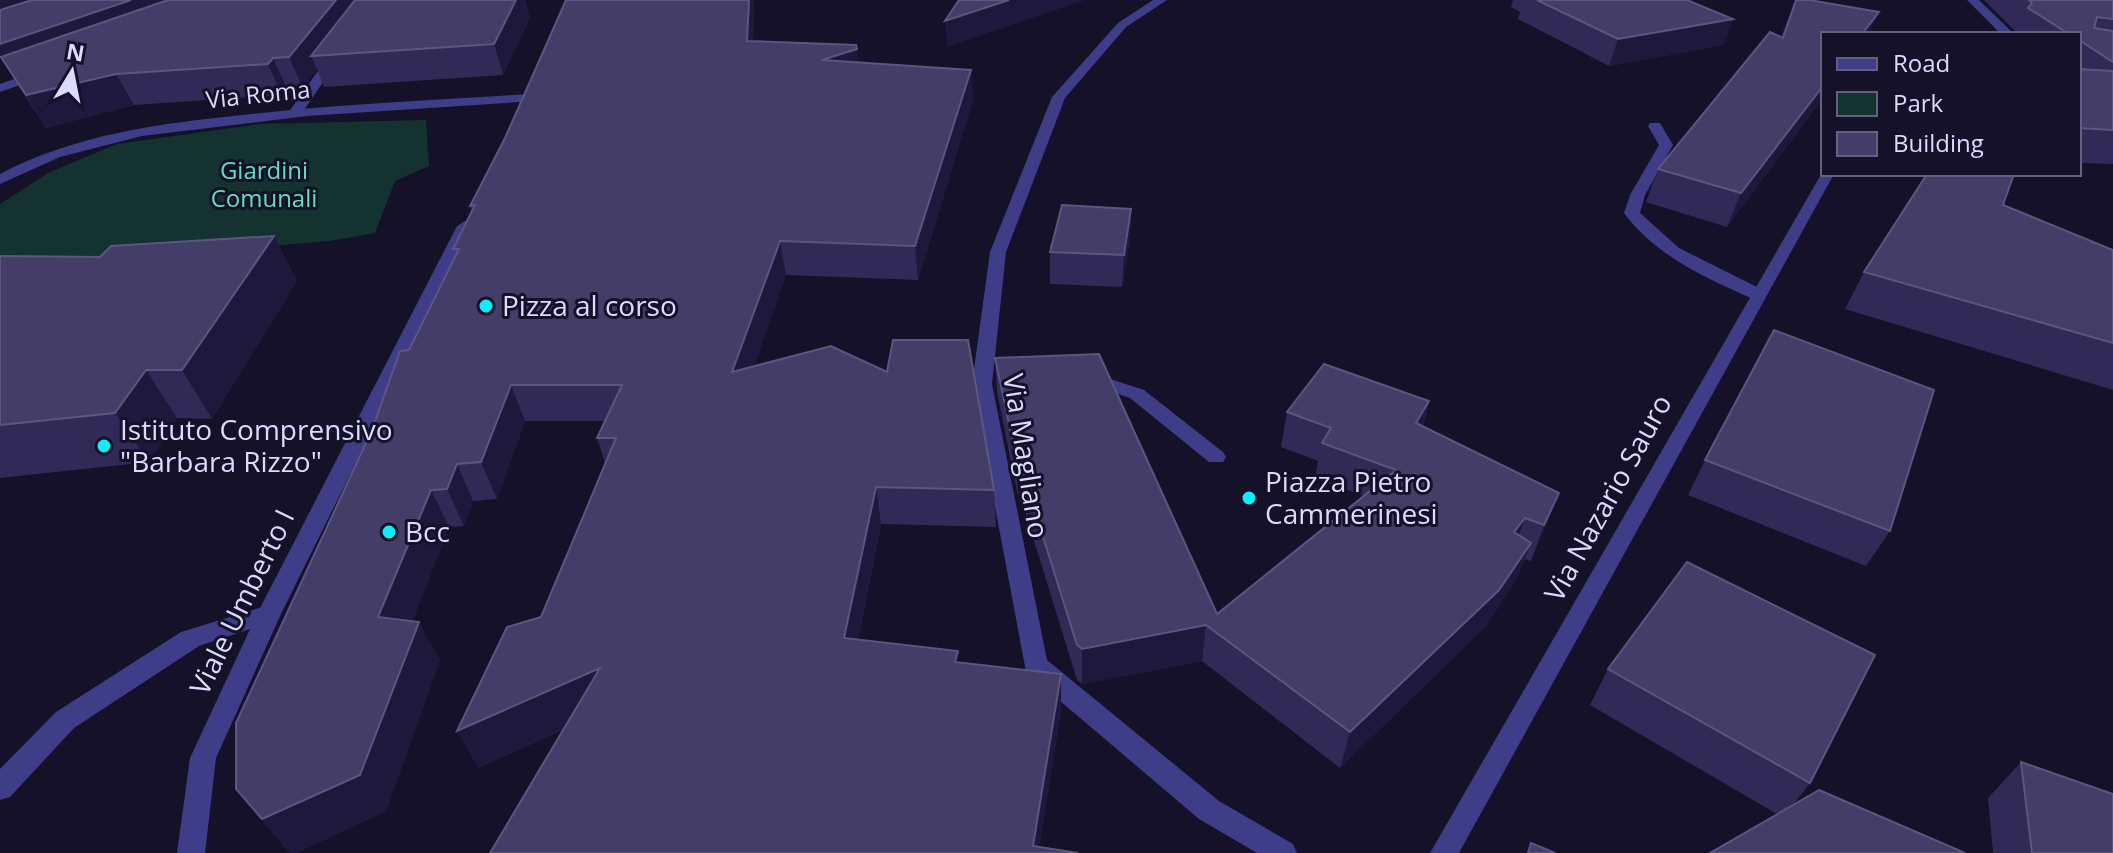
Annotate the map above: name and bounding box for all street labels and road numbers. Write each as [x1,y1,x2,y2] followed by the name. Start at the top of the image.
[204,72,312,115] street label: Via Roma
[995,371,1059,541] street label: Via Magliano
[1535,387,1680,608] street label: Via Nazario Sauro
[180,502,302,701] street label: Viale Umberto I

